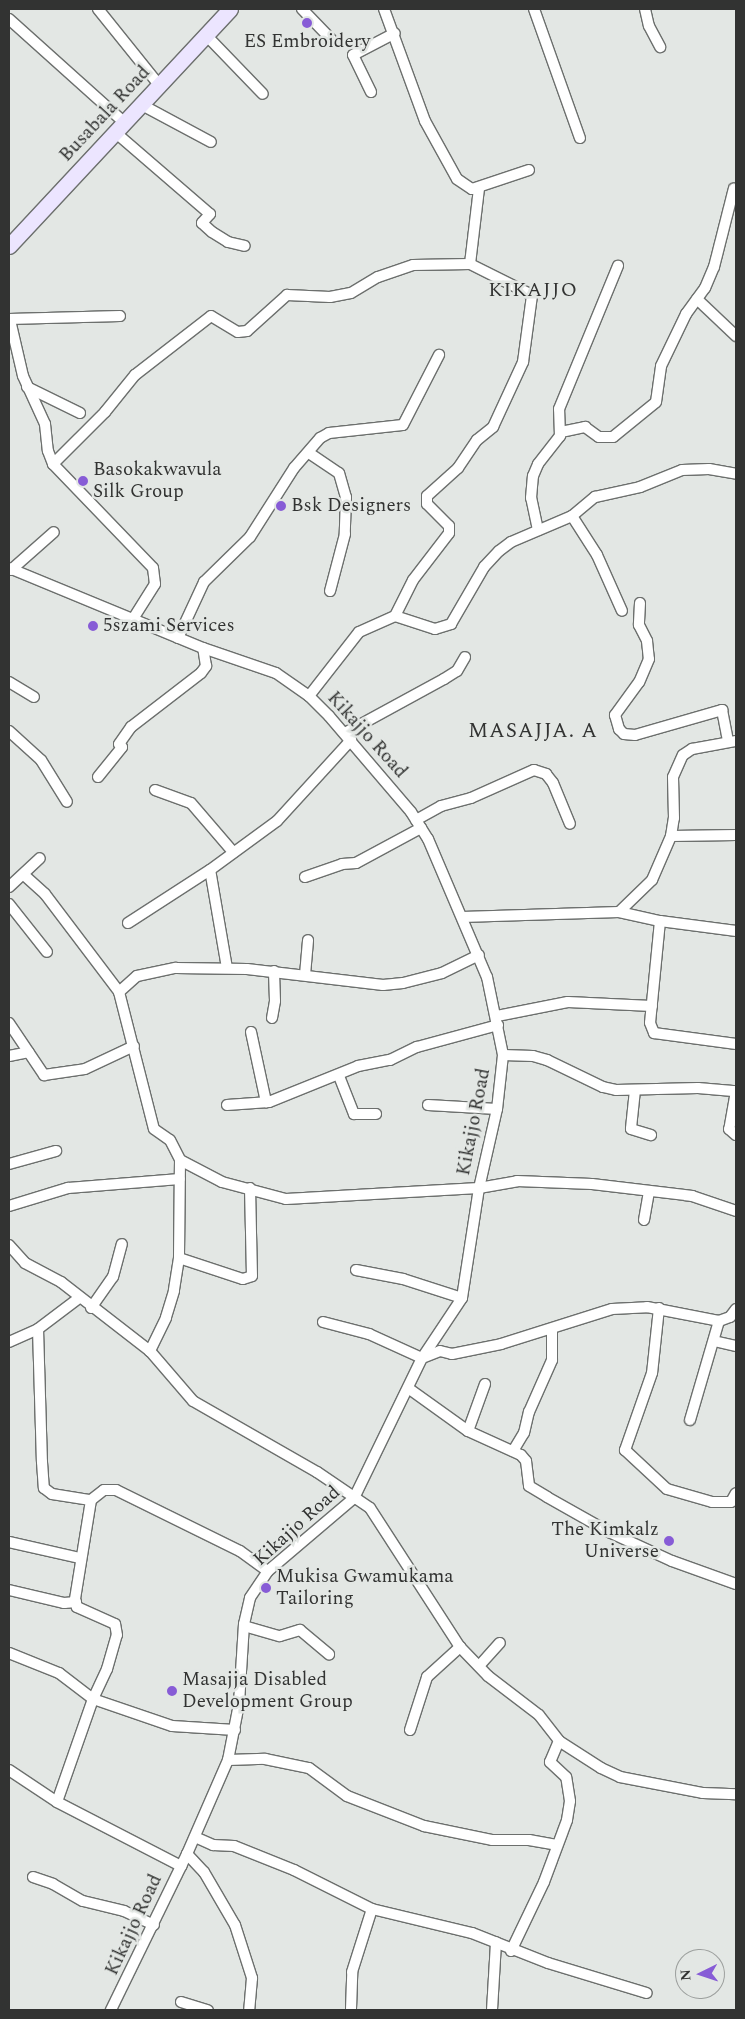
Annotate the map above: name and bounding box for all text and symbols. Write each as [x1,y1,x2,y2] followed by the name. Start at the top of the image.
[301,17,313,29] marker: ES Embroidery
[244,31,370,53] place label: ES Embroidery
[55,61,155,167] street label: Busabala Road
[487,278,579,302] district label: KIKAJJO
[93,459,222,503] place label: Basokakwavula Silk Group
[77,475,89,487] marker: Basokakwavula Silk Group
[291,495,411,517] place label: Bsk Designers
[275,500,287,512] marker: Bsk Designers
[103,615,235,637] place label: 5szami Services
[87,620,99,632] marker: 5szami Services
[322,687,412,783] street label: Kikajjo Road
[467,718,599,744] district label: MASAJJA. A
[452,1066,496,1178] street label: Kikajjo Road
[249,1481,345,1571] street label: Kikajjo Road
[551,1519,659,1563] place label: The Kimkalz Universe
[663,1535,675,1547] marker: The Kimkalz Universe
[276,1566,454,1610] place label: Mukisa Gwamukama Tailoring
[260,1582,272,1594] marker: Mukisa Gwamukama Tailoring
[182,1669,353,1713] place label: Masajja Disabled Development Group
[166,1685,178,1697] marker: Masajja Disabled Development Group
[101,1871,167,1979] street label: Kikajjo Road
[675,1949,725,1999] north arrow
[675,1969,696,1981] text: N

